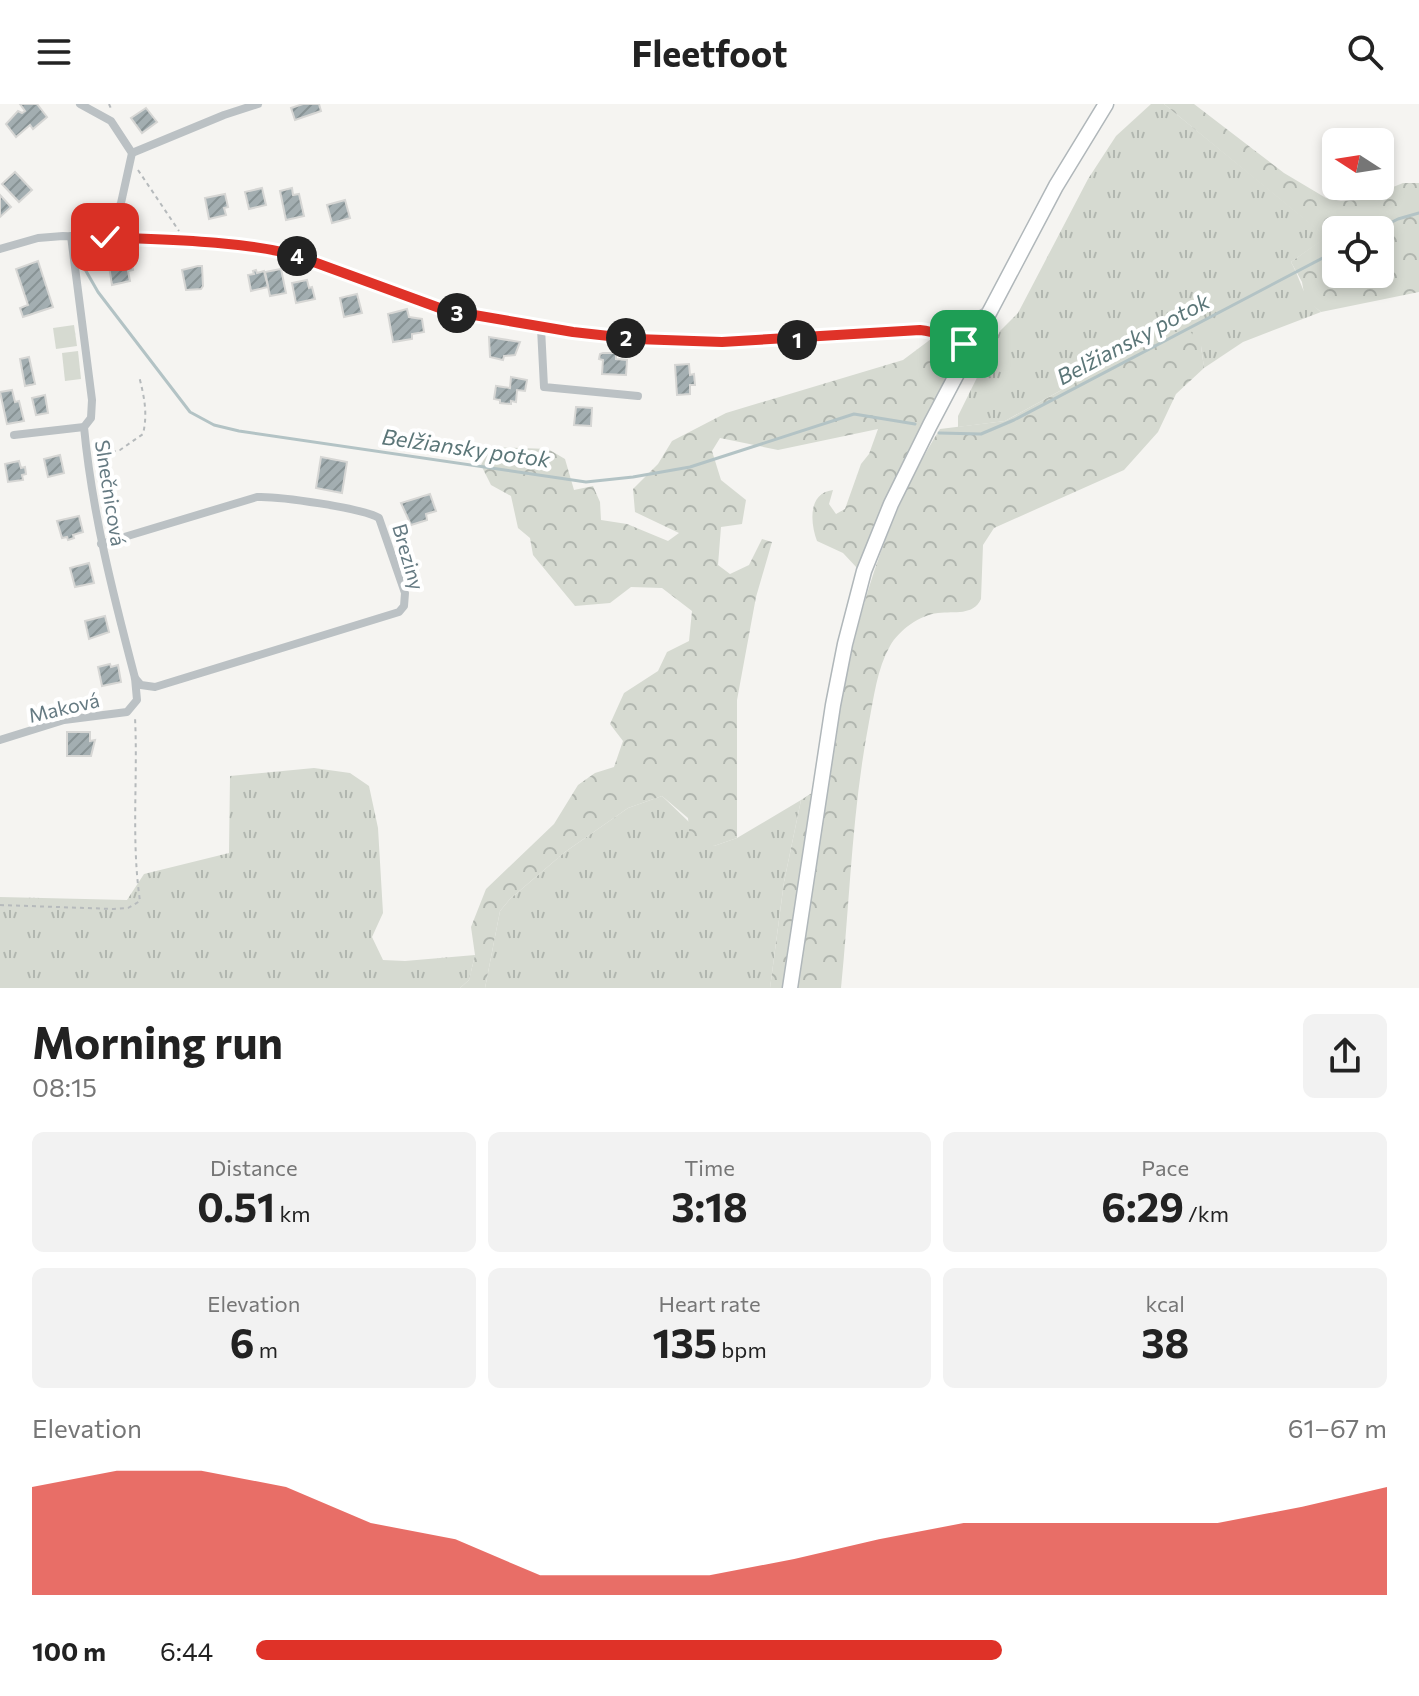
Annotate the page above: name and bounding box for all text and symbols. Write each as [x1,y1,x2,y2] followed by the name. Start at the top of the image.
[32,30,76,74] icon: menu
[632,30,787,74] text: Fleetfoot
[1343,30,1387,74] icon: search
[1322,128,1394,200] north arrow
[1322,128,1394,288] map controls
[71,203,139,271] pin
[83,215,127,259] icon: check
[1322,216,1394,288] button: locate
[277,236,317,276] pin: 4
[290,242,304,269] text: 4
[1052,286,1215,390] water label: Belžiansky potok
[437,293,477,333] pin: 3
[451,299,463,326] text: 3
[930,310,998,378] pin
[606,318,646,358] pin: 2
[777,320,817,360] pin: 1
[942,322,986,366] icon: arrive
[620,324,632,351] text: 2
[792,326,802,353] text: 1
[380,422,553,473] water label: Belžiansky potok
[91,438,131,548] street label: Slnečnicová
[388,521,430,593] street label: Breziny
[26,687,101,727] street label: Maková
[32,1014,283,1068] text: Morning run
[1303,1014,1387,1098] button: share
[32,1071,97,1102] text: 08:15
[210,1154,298,1181] text: Distance
[684,1154,735,1181] text: Time
[1141,1154,1189,1181] text: Pace
[197,1181,275,1230] text: 0.51
[671,1181,748,1230] text: 3:18
[1101,1181,1184,1230] text: 6:29
[275,1200,311,1227] text: km
[1184,1200,1229,1227] text: /km
[207,1290,300,1317] text: Elevation
[658,1290,761,1317] text: Heart rate
[1145,1290,1185,1317] text: kcal
[230,1317,254,1366] text: 6
[652,1317,717,1366] text: 135
[1141,1317,1189,1366] text: 38
[254,1336,278,1363] text: m
[717,1336,767,1363] text: bpm
[32,1412,142,1443] text: Elevation
[1288,1412,1387,1443] text: 61–67 m
[32,1635,106,1666] text: 100 m
[160,1635,213,1666] text: 6:44

